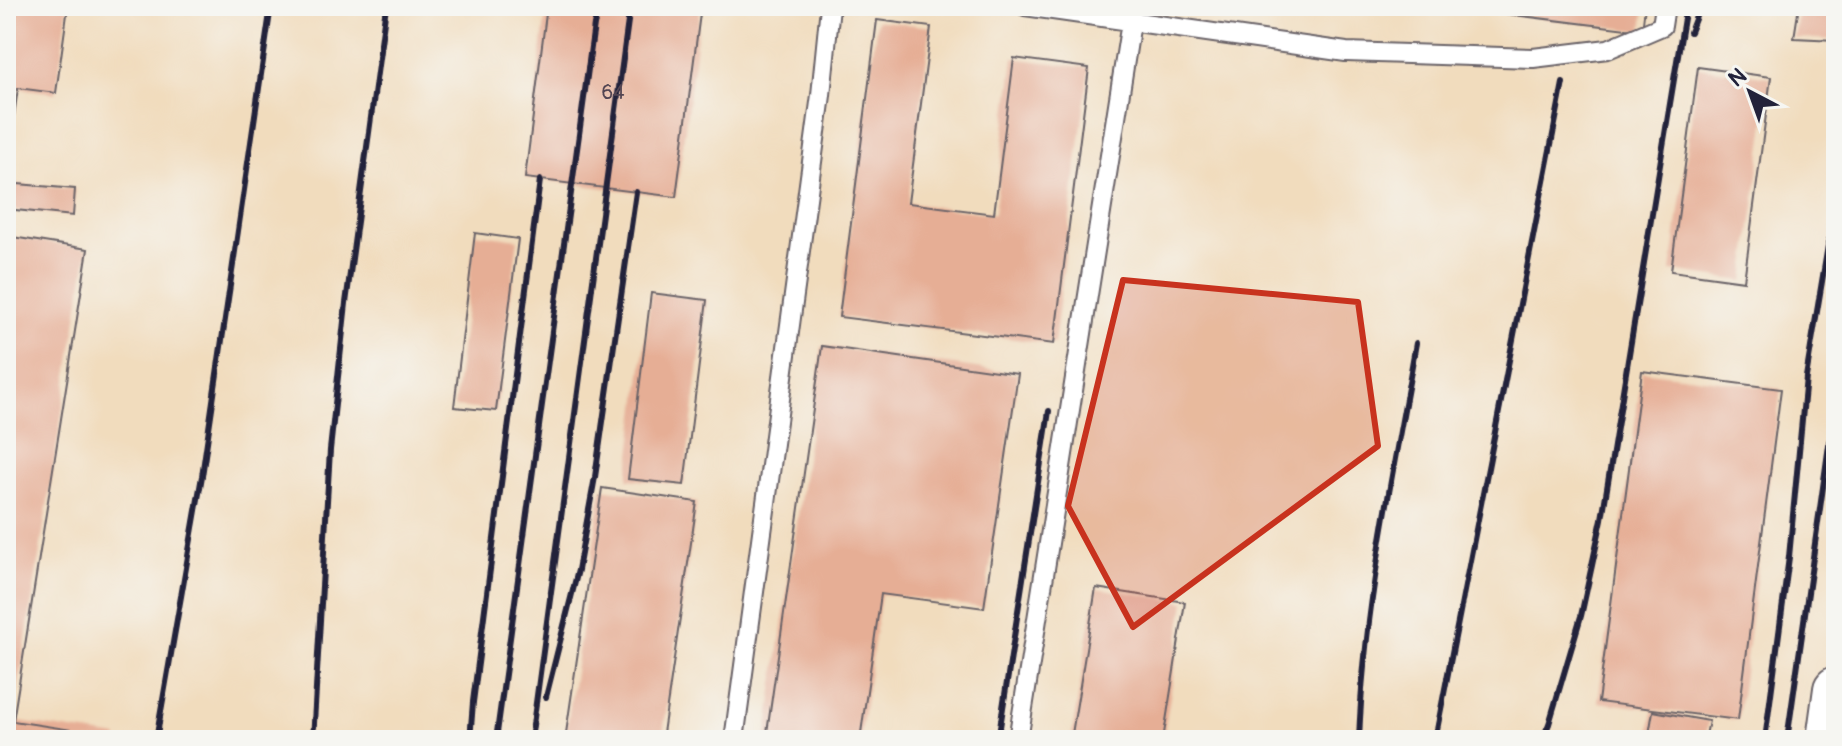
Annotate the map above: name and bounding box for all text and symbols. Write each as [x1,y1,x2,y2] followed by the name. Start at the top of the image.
[1710,52,1790,132] north arrow
[1723,62,1752,93] text: N
[601,80,625,105] house number: 64

